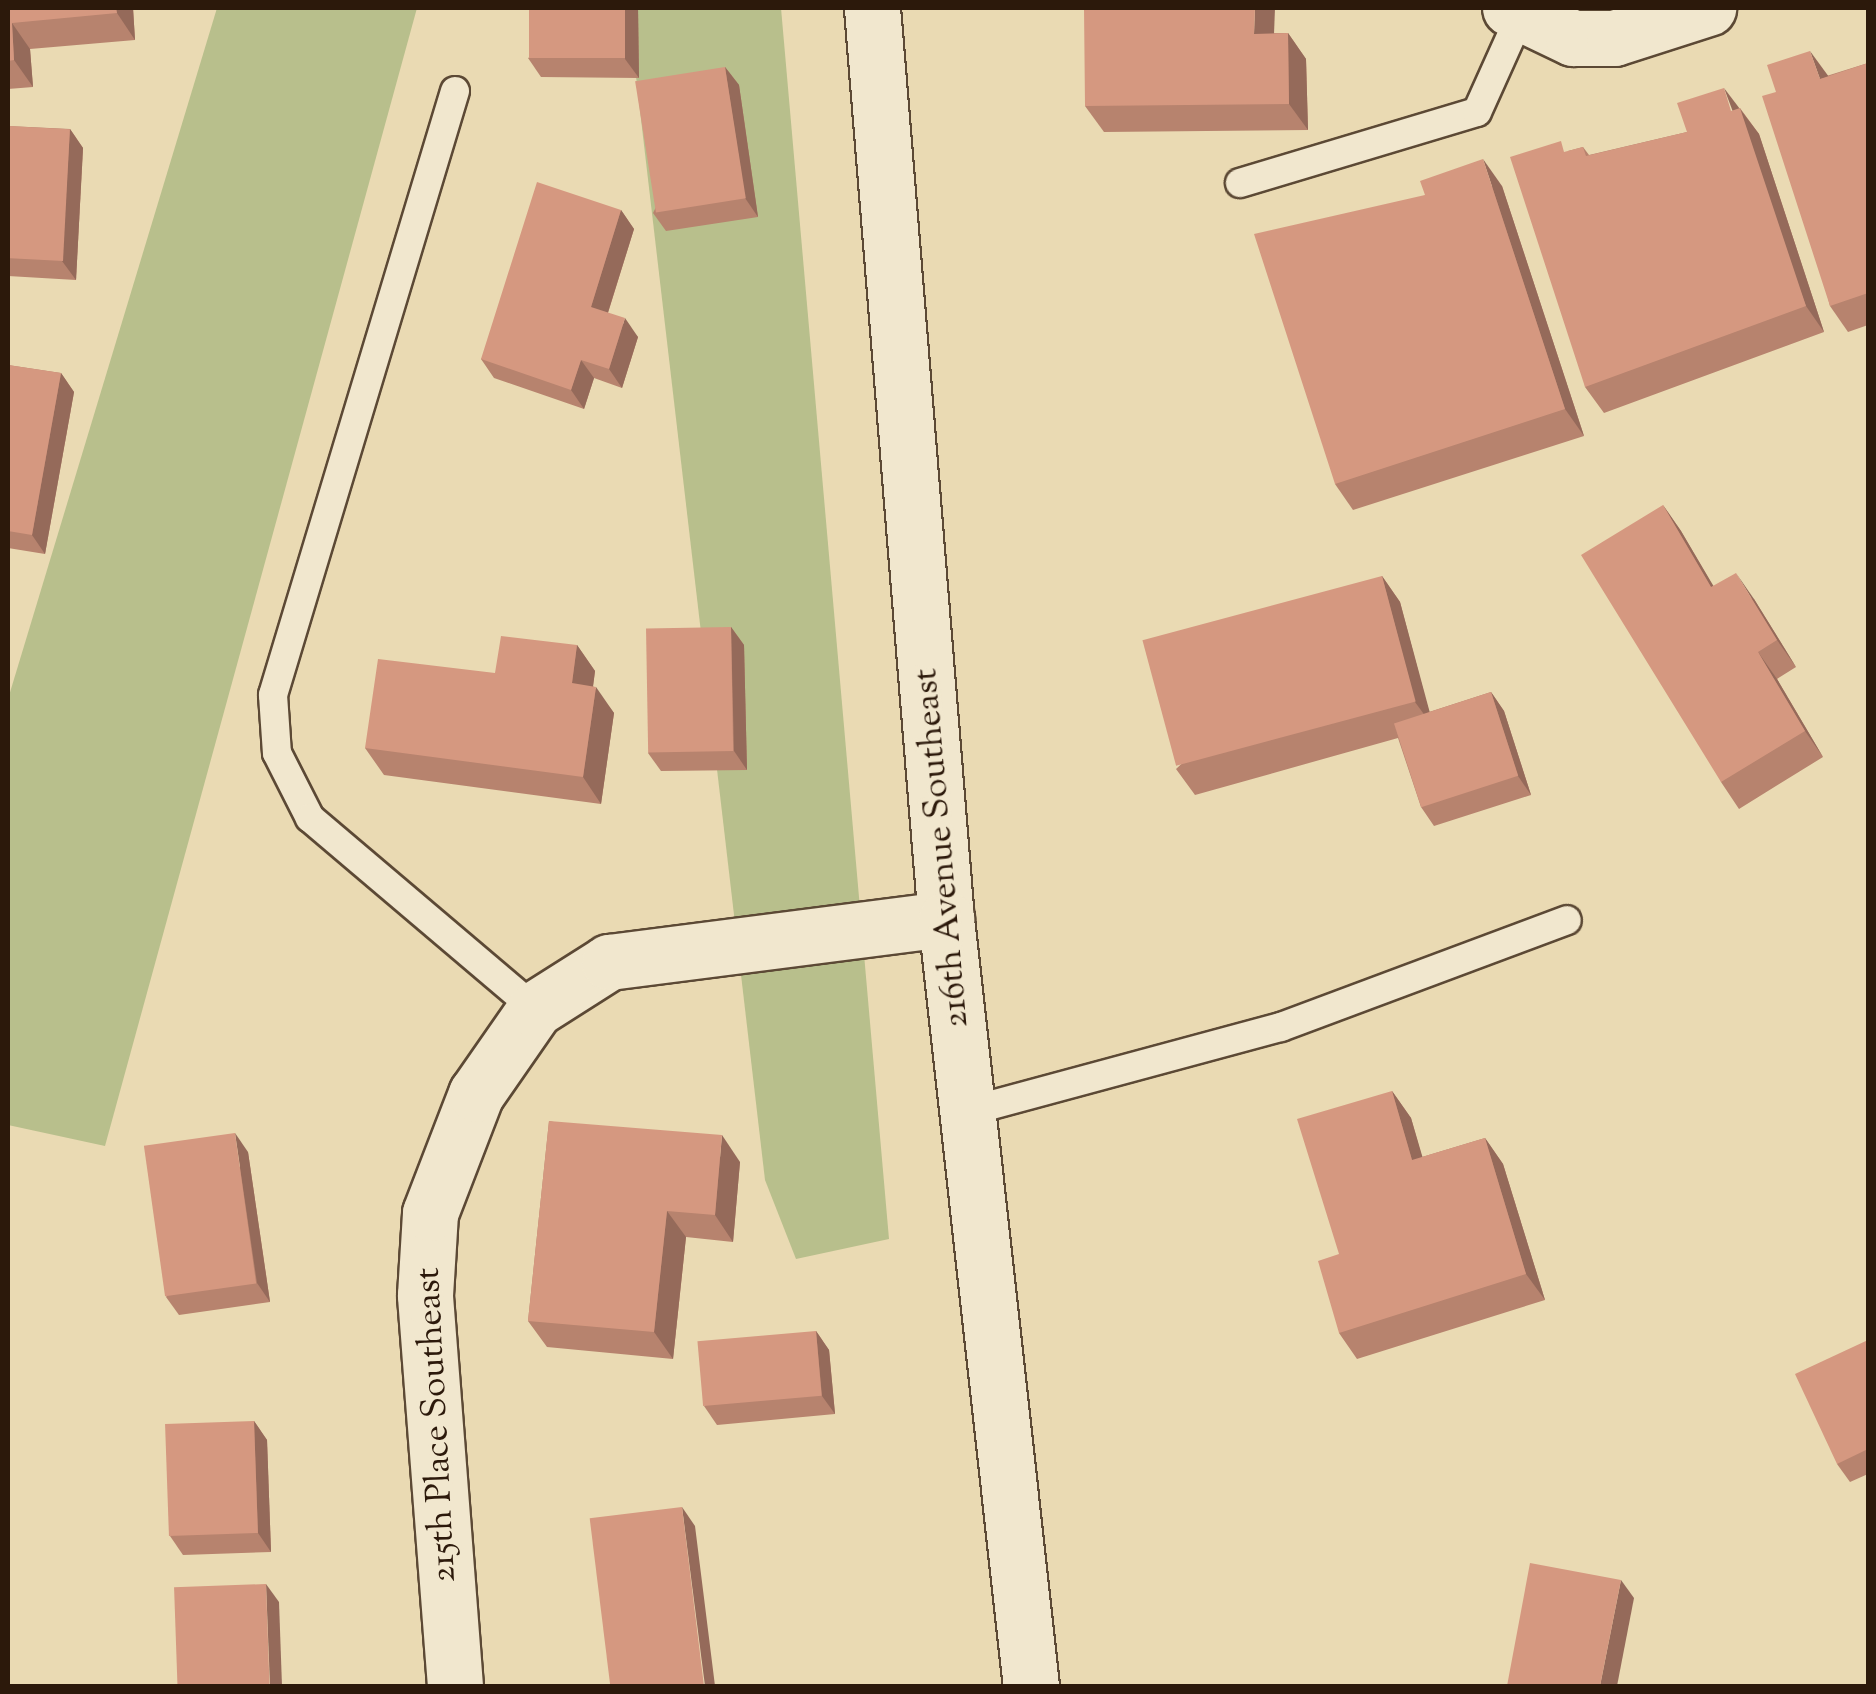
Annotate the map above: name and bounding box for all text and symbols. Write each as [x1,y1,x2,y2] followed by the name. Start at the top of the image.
[906,667,980,1029] street label: 216th Avenue Southeast
[409,1266,467,1584] street label: 215th Place Southeast

